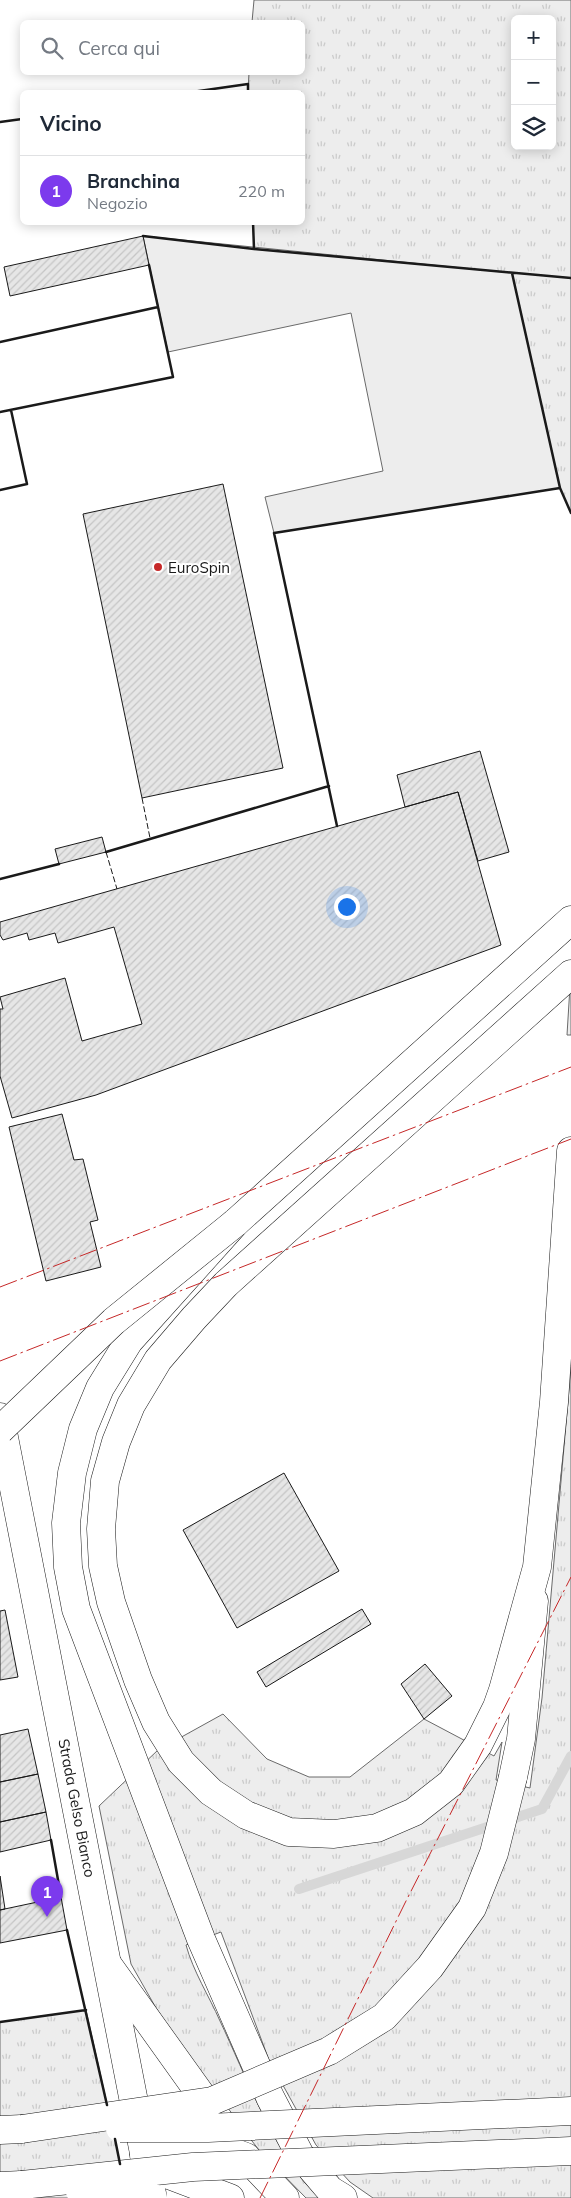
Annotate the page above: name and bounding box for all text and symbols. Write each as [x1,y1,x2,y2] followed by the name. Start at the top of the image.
[511,15,556,150] map controls
[511,15,556,60] button: +
[20,20,305,75] search box
[38,34,66,62] icon: search
[78,36,160,60] text: Cerca qui
[511,60,556,105] button: −
[511,105,556,150] button: layers
[40,110,102,136] text: Vicino
[87,169,180,193] text: Branchina
[51,181,61,201] text: 1
[238,181,285,201] text: 220 m
[87,193,148,213] text: Negozio
[168,558,230,577] place label: EuroSpin
[152,561,164,573] marker: EuroSpin
[334,894,360,920] your location
[54,1737,100,1879] street label: Strada Gelso Bianco
[31,1876,63,1917] pin: 1

